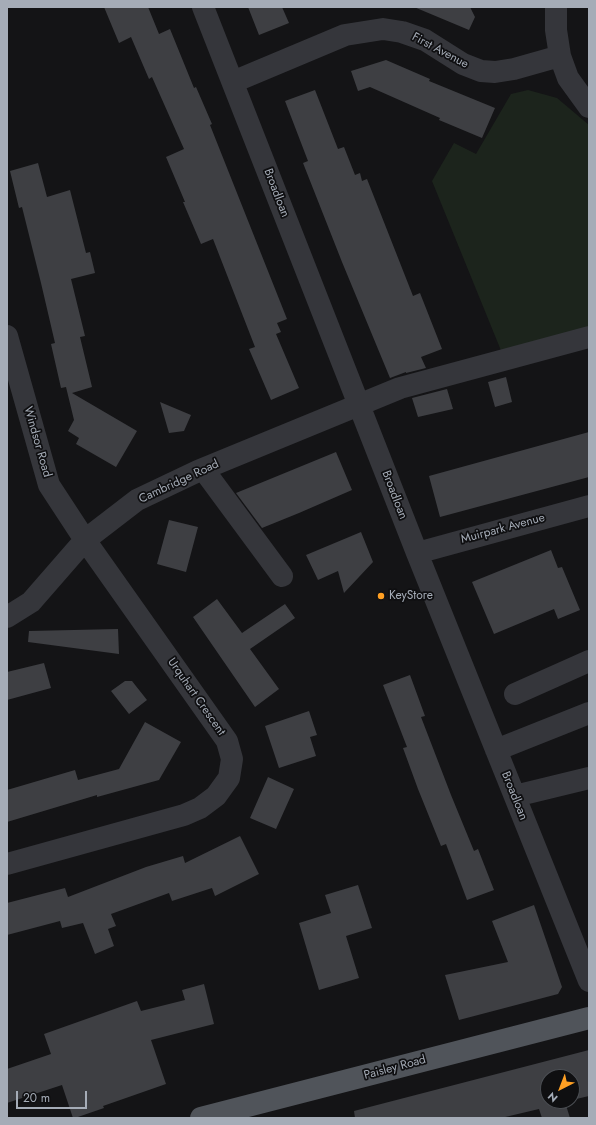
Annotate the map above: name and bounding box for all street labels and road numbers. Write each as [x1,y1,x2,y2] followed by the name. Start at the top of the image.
[409,30,471,72] street label: First Avenue
[260,167,292,219] street label: Broadloan
[20,405,54,479] street label: Windsor Road
[137,457,221,507] street label: Cambridge Road
[378,469,410,521] street label: Broadloan
[459,511,547,547] street label: Muirpark Avenue
[164,655,228,739] street label: Urquhart Crescent
[498,770,530,822] street label: Broadloan
[362,1053,428,1083] street label: Paisley Road

